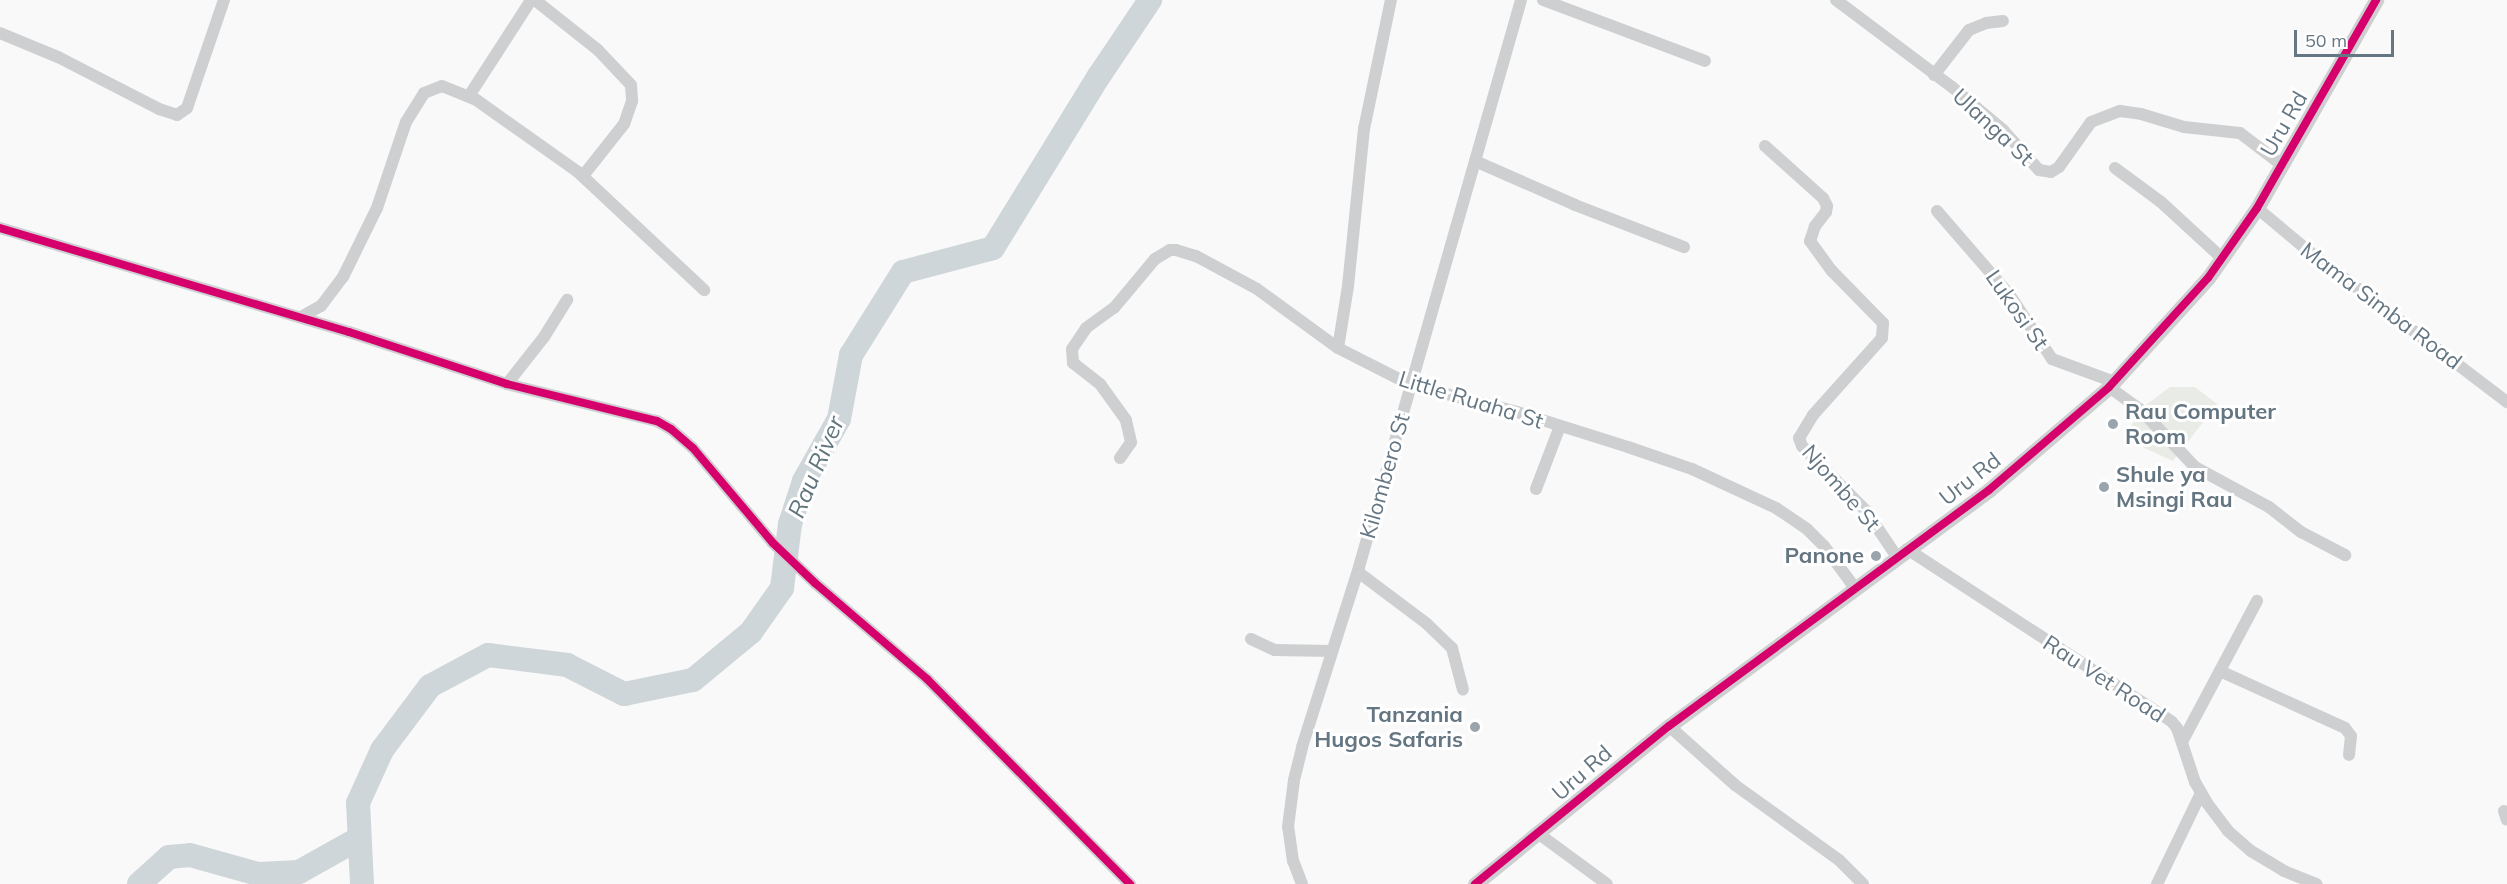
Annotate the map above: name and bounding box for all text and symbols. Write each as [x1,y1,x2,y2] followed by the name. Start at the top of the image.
[2297,18,2398,56] scale bar
[2305,29,2347,52] text: 50 m
[1947,83,2039,171] street label: Ulanga St
[2255,87,2313,161] street label: Uru Rd
[2295,237,2467,375] street label: Mama Simba Road
[1980,265,2054,355] street label: Lukosi St
[1396,366,1546,434] street label: Little Ruaha St
[2125,398,2276,450] place label: Rau Computer Room
[1355,410,1415,542] street label: Kilombero St
[782,412,850,522] water label: Rau River
[2106,417,2120,431] marker: Rau Computer Room
[1796,439,1886,537] street label: Njombe St
[1934,447,2006,511] street label: Uru Rd
[2116,461,2233,512] place label: Shule ya Msingi Rau
[2097,480,2111,494] marker: Shule ya Msingi Rau
[1785,543,1864,569] place label: Panone
[1869,549,1883,563] marker: Panone
[2038,630,2170,728] street label: Rau Vet Road
[1314,701,1463,752] place label: Tanzania Hugos Safaris
[1468,720,1482,734] marker: Tanzania Hugos Safaris
[1547,740,1617,806] street label: Uru Rd

